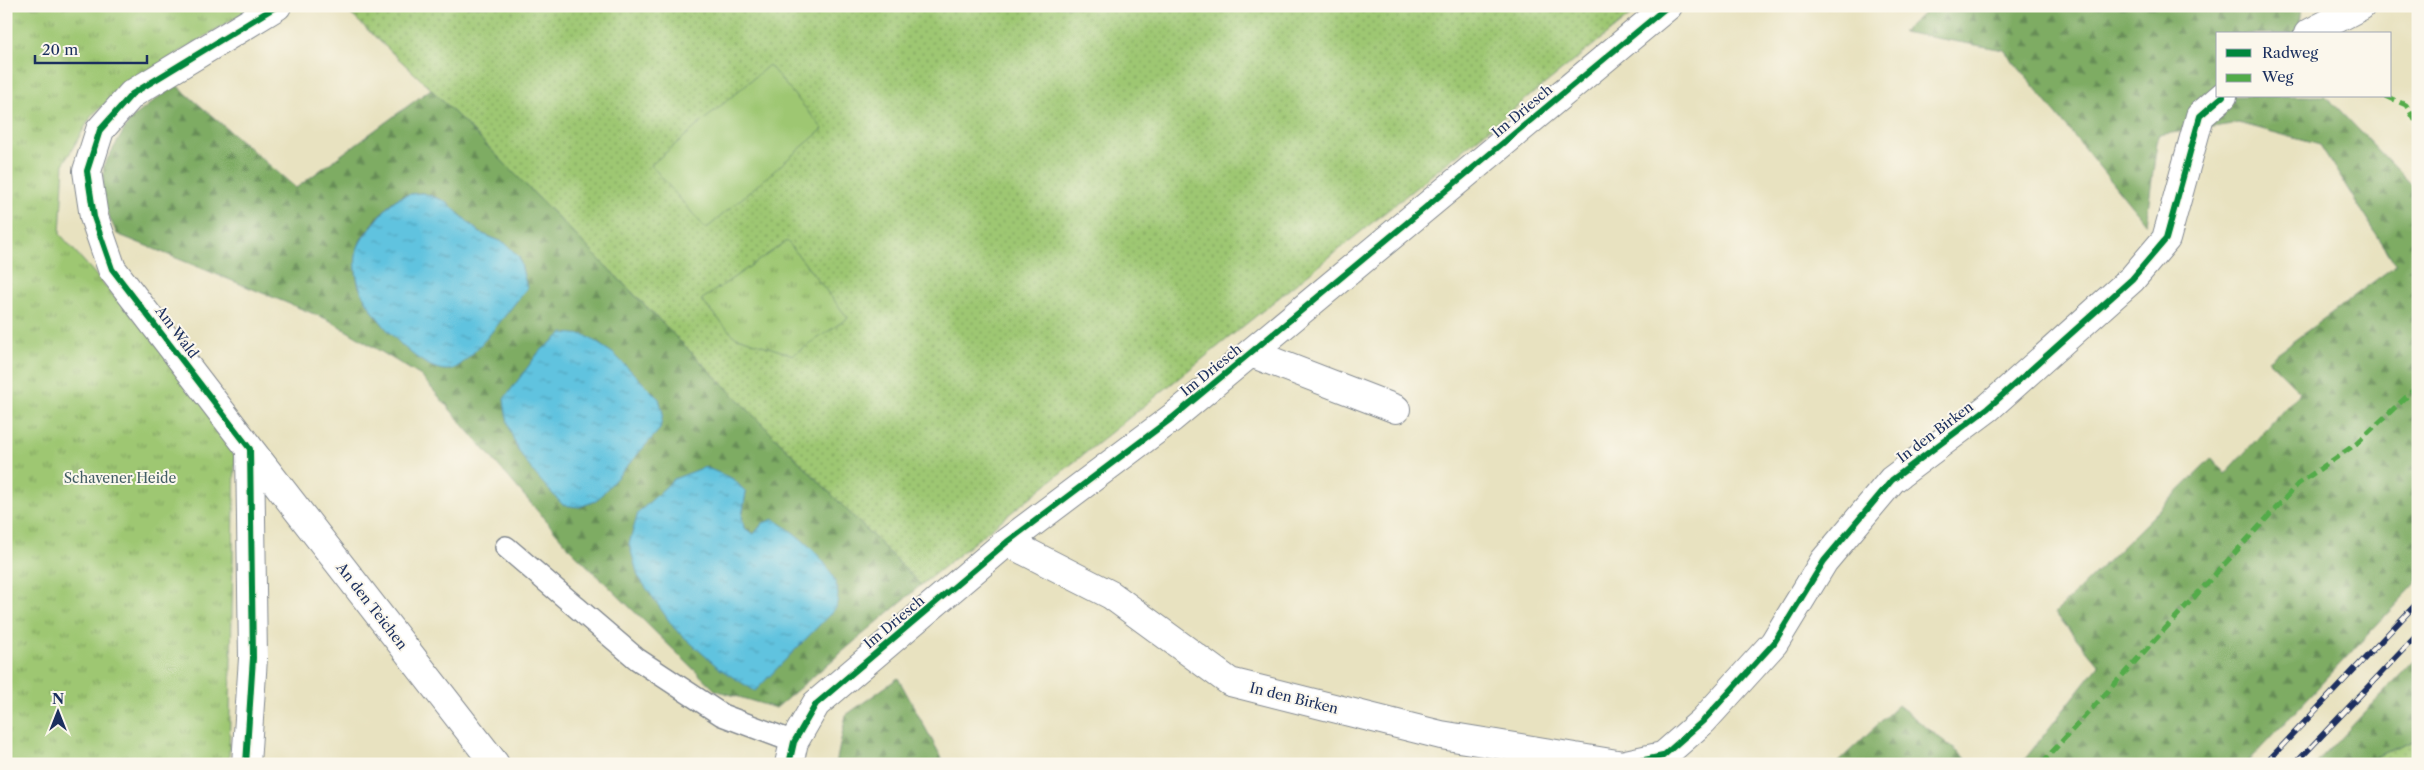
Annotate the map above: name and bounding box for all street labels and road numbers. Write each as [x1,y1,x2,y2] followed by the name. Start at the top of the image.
[1488,80,1556,142] street label: Im Driesch
[151,302,203,362] street label: Am Wald
[1177,340,1245,400] street label: Im Driesch
[1893,397,1977,466] street label: In den Birken
[332,558,412,653] street label: An den Teichen
[860,591,928,653] street label: Im Driesch
[1248,678,1340,718] street label: In den Birken

